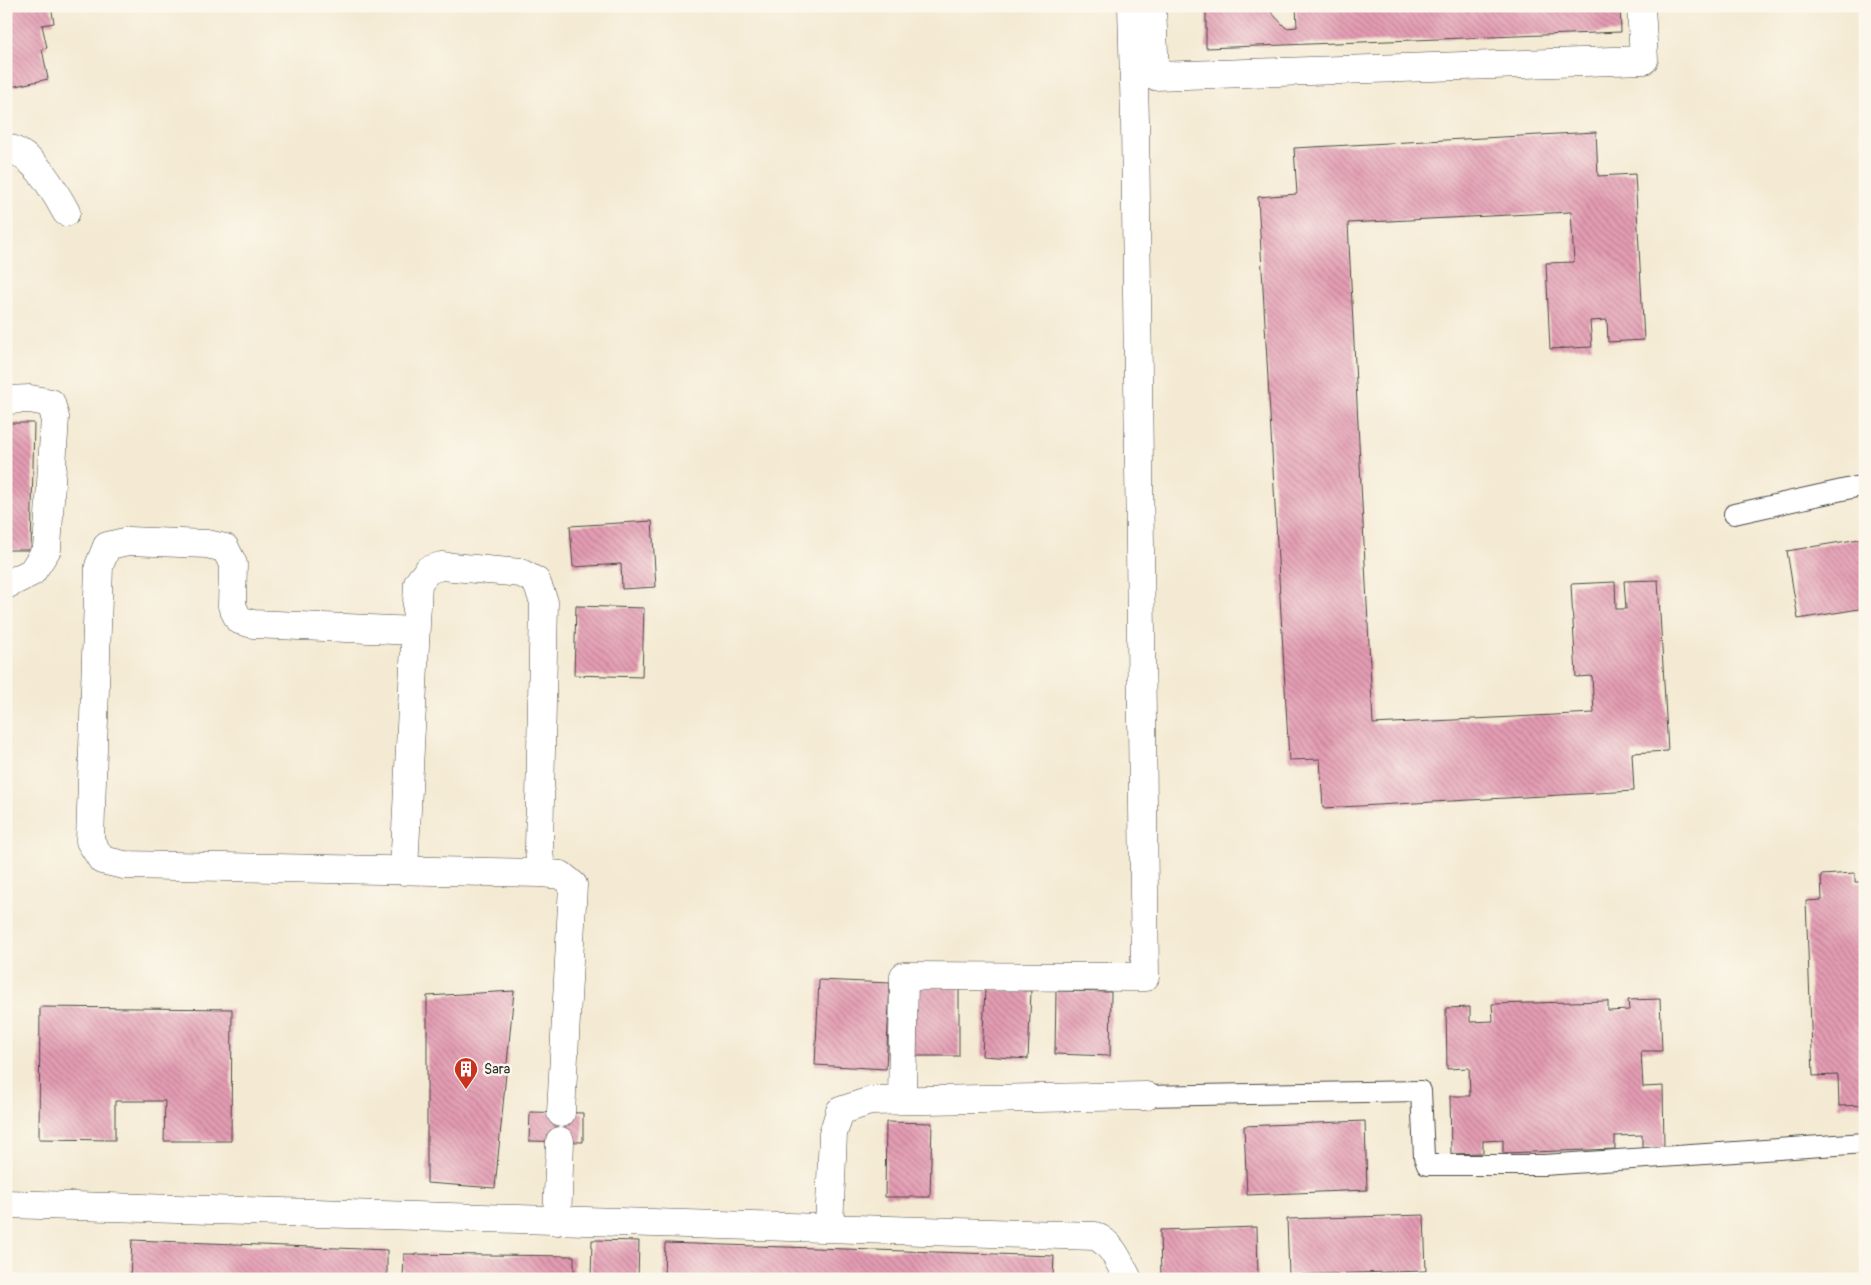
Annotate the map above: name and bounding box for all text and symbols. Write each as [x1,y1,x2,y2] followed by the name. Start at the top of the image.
[453,1056,479,1090] building icon: Sara
[484,1061,510,1078] place label: Sara

